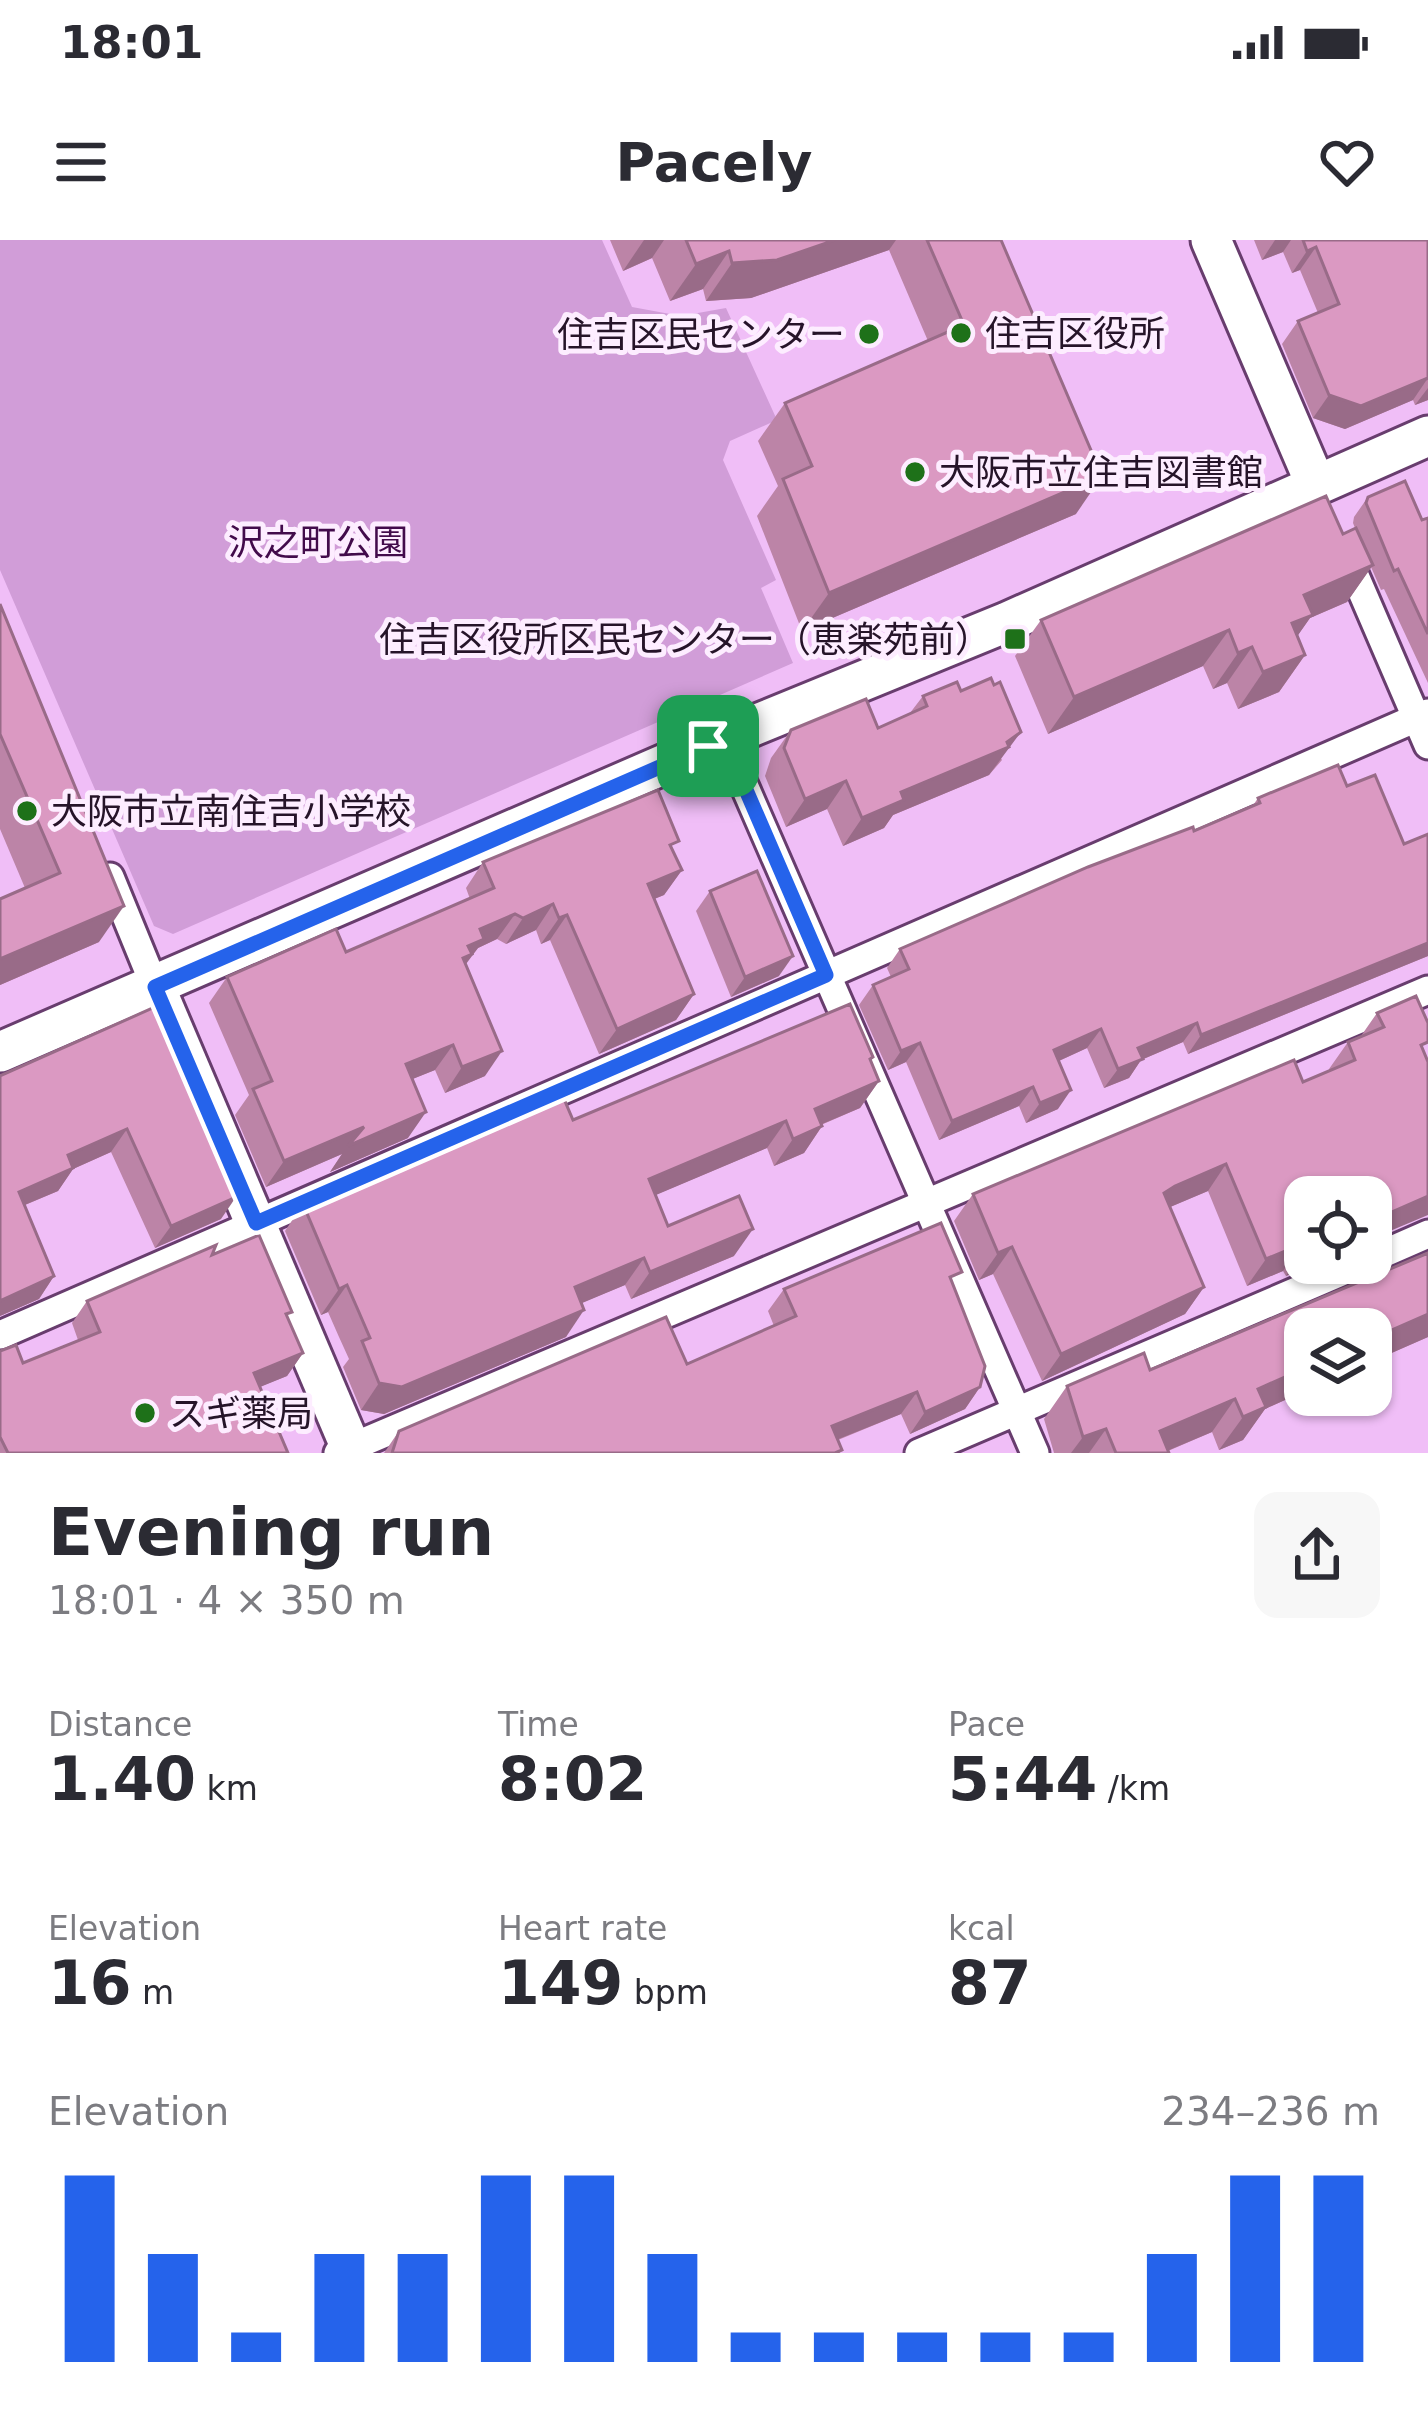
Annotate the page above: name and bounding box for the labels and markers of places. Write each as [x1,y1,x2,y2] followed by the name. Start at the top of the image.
[985,313,1165,354] place label: 住吉区役所
[557,314,845,355] place label: 住吉区民センター
[948,320,974,346] marker: 住吉区役所
[856,321,882,347] marker: 住吉区民センター
[939,452,1263,493] place label: 大阪市立住吉図書館
[902,459,928,485] marker: 大阪市立住吉図書館
[379,619,991,660] place label: 住吉区役所区民センター（恵楽苑前）
[1002,626,1028,652] marker: 住吉区役所区民センター（恵楽苑前）
[657,695,759,797] pin
[51,791,411,832] place label: 大阪市立南住吉小学校
[14,798,40,824] marker: 大阪市立南住吉小学校
[169,1393,313,1434] place label: スギ薬局
[132,1400,158,1426] marker: スギ薬局

